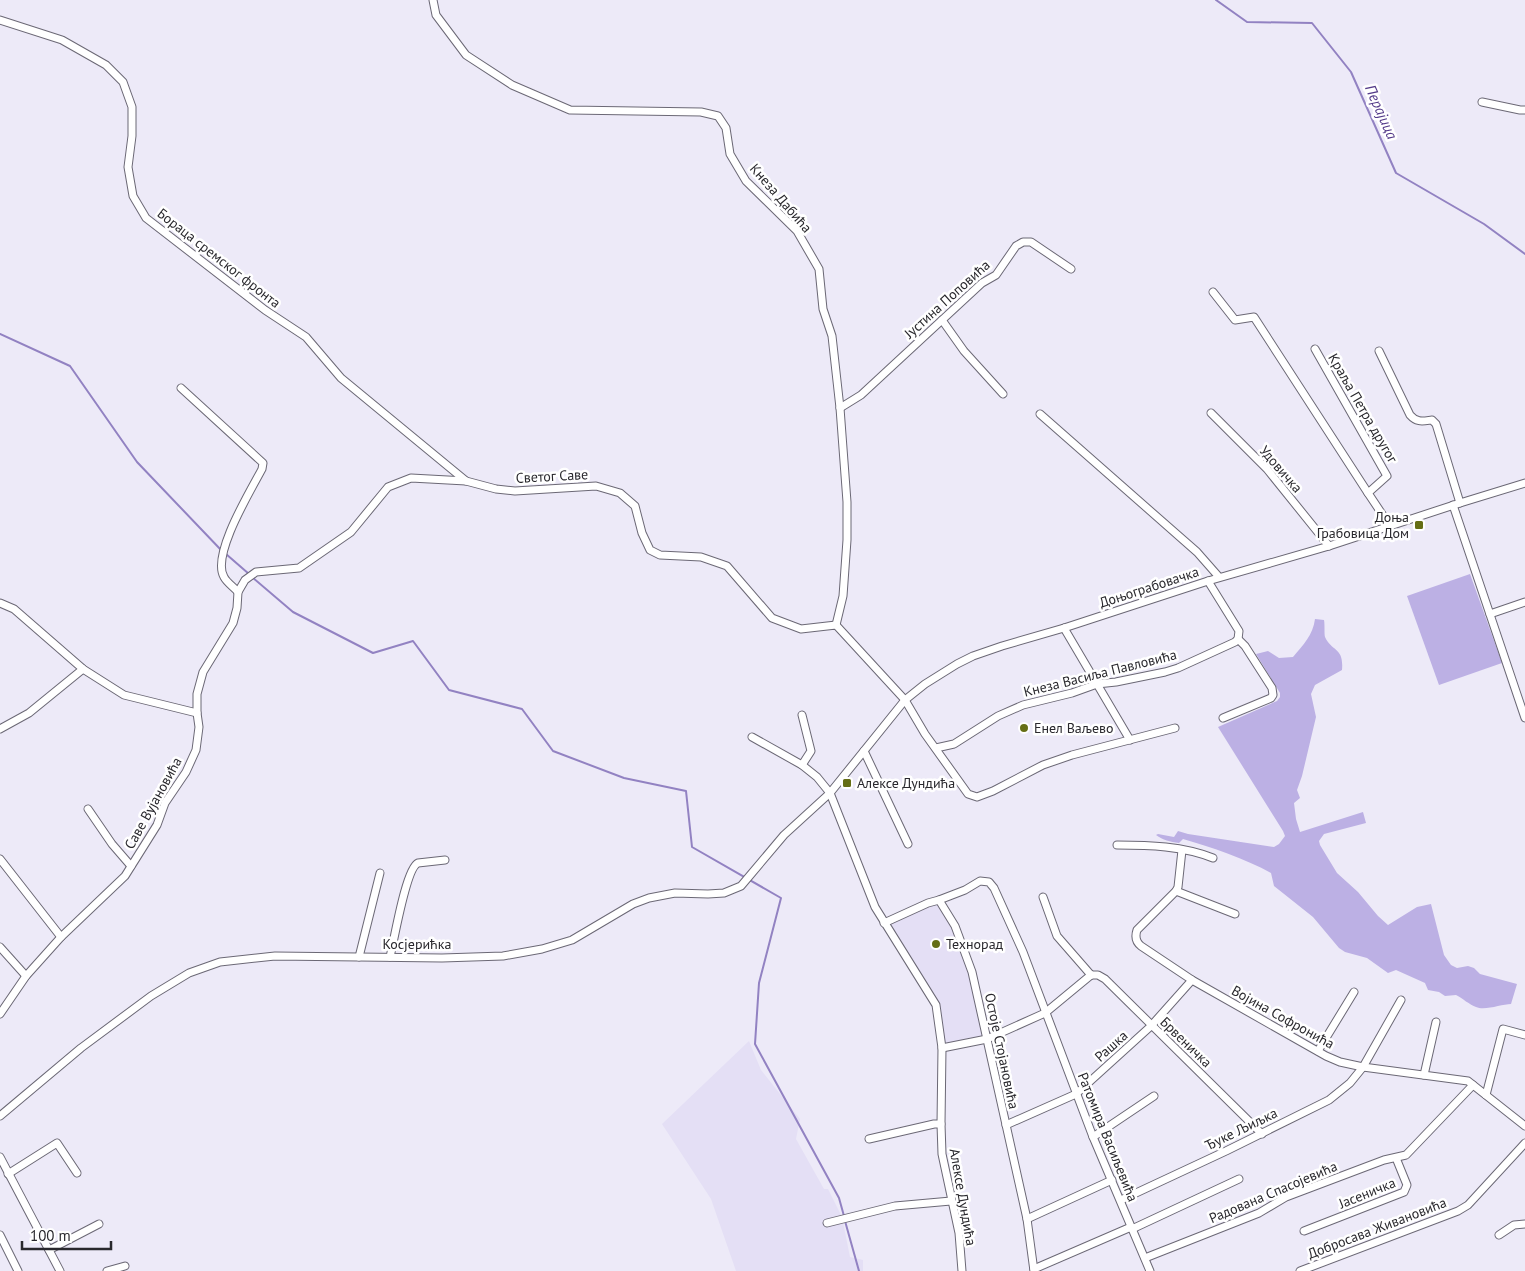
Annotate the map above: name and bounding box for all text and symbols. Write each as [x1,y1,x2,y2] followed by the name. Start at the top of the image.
[1361,81,1402,143] water label: Перајица
[746,160,816,236] street label: Кнеза Дабића
[154,204,284,312] street label: Бораца сремског фронта
[900,256,994,343] street label: Јустина Поповића
[1324,350,1402,467] street label: Краља Петра другог
[1256,442,1306,496] street label: Удовичка
[515,465,589,487] street label: Светог Саве
[1317,508,1409,542] place label: Доња Грабовица Дом
[1413,519,1425,531] marker: Доња Грабовица Дом
[1097,562,1201,612] street label: Доњограбовачка
[1022,645,1178,701] street label: Кнеза Васиља Павловића
[1034,719,1113,737] place label: Енел Ваљево
[1018,722,1030,734] marker: Енел Ваљево
[120,754,186,852] street label: Саве Вујановића
[857,774,955,792] place label: Алексе Дундића
[841,777,853,789] marker: Алексе Дундића
[383,935,451,953] street label: Косјерићка
[946,935,1004,953] place label: Технорад
[930,938,942,950] marker: Технорад
[1228,981,1338,1053] street label: Војина Софронића
[981,991,1023,1111] street label: Остоје Стојановића
[1156,1013,1216,1071] street label: Брвеничка
[1091,1026,1131,1065] street label: Рашка
[1074,1070,1142,1204] street label: Ратомира Васиљевића
[1202,1104,1280,1154] street label: Ђуке Љиљка
[946,1147,980,1247] street label: Алексе Дундића
[1206,1157,1340,1227] street label: Радована Спасојевића
[1335,1173,1398,1213] street label: Јасеничка
[1305,1193,1449,1263] street label: Добросава Живановића
[22,1218,111,1250] scale bar
[30,1226,71,1245] text: 100 m

